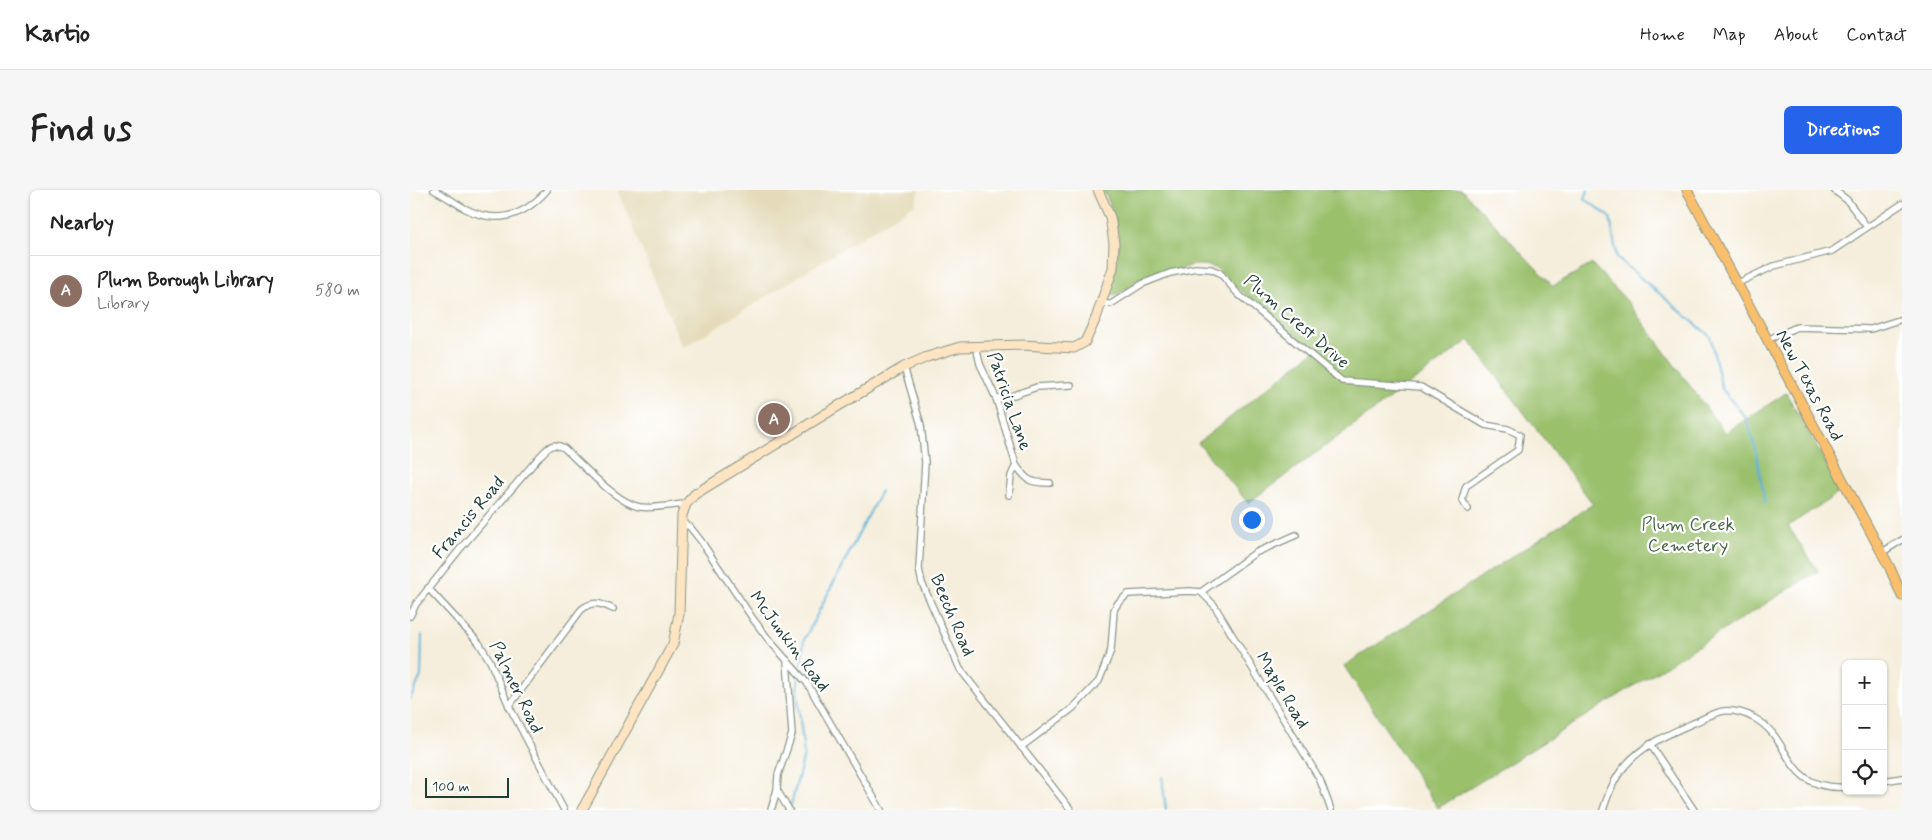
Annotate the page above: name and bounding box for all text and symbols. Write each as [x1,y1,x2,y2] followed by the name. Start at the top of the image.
[25,19,90,50] text: Kartio
[1640,23,1685,47] text: Home
[1713,23,1746,47] text: Map
[1774,23,1818,47] text: About
[1846,23,1907,47] text: Contact
[1784,106,1902,154] button: Directions
[30,107,132,153] text: Find us
[50,209,114,237] text: Nearby
[97,268,274,293] text: Plum Borough Library
[1238,269,1354,374] street label: Plum Crest Drive
[61,280,71,301] text: A
[315,280,360,301] text: 580 m
[97,293,150,314] text: Library
[1770,325,1849,446] street label: New Texas Road
[981,349,1037,454] street label: Patricia Lane
[758,400,790,438] pin: A
[427,471,510,564] street label: Francis Road
[1239,507,1265,533] your location
[1642,513,1734,558] park label: Plum Creek Cemetery
[924,571,980,660] street label: Beech Road
[743,586,835,697] street label: McJunkin Road
[483,637,549,737] street label: Palmer Road
[1250,648,1314,733] street label: Maple Road
[1842,660,1887,795] map controls
[1842,660,1887,705] button: +
[1842,705,1887,750] button: −
[1842,750,1887,795] button: locate
[425,775,509,798] scale bar
[432,778,470,796] text: 100 m

